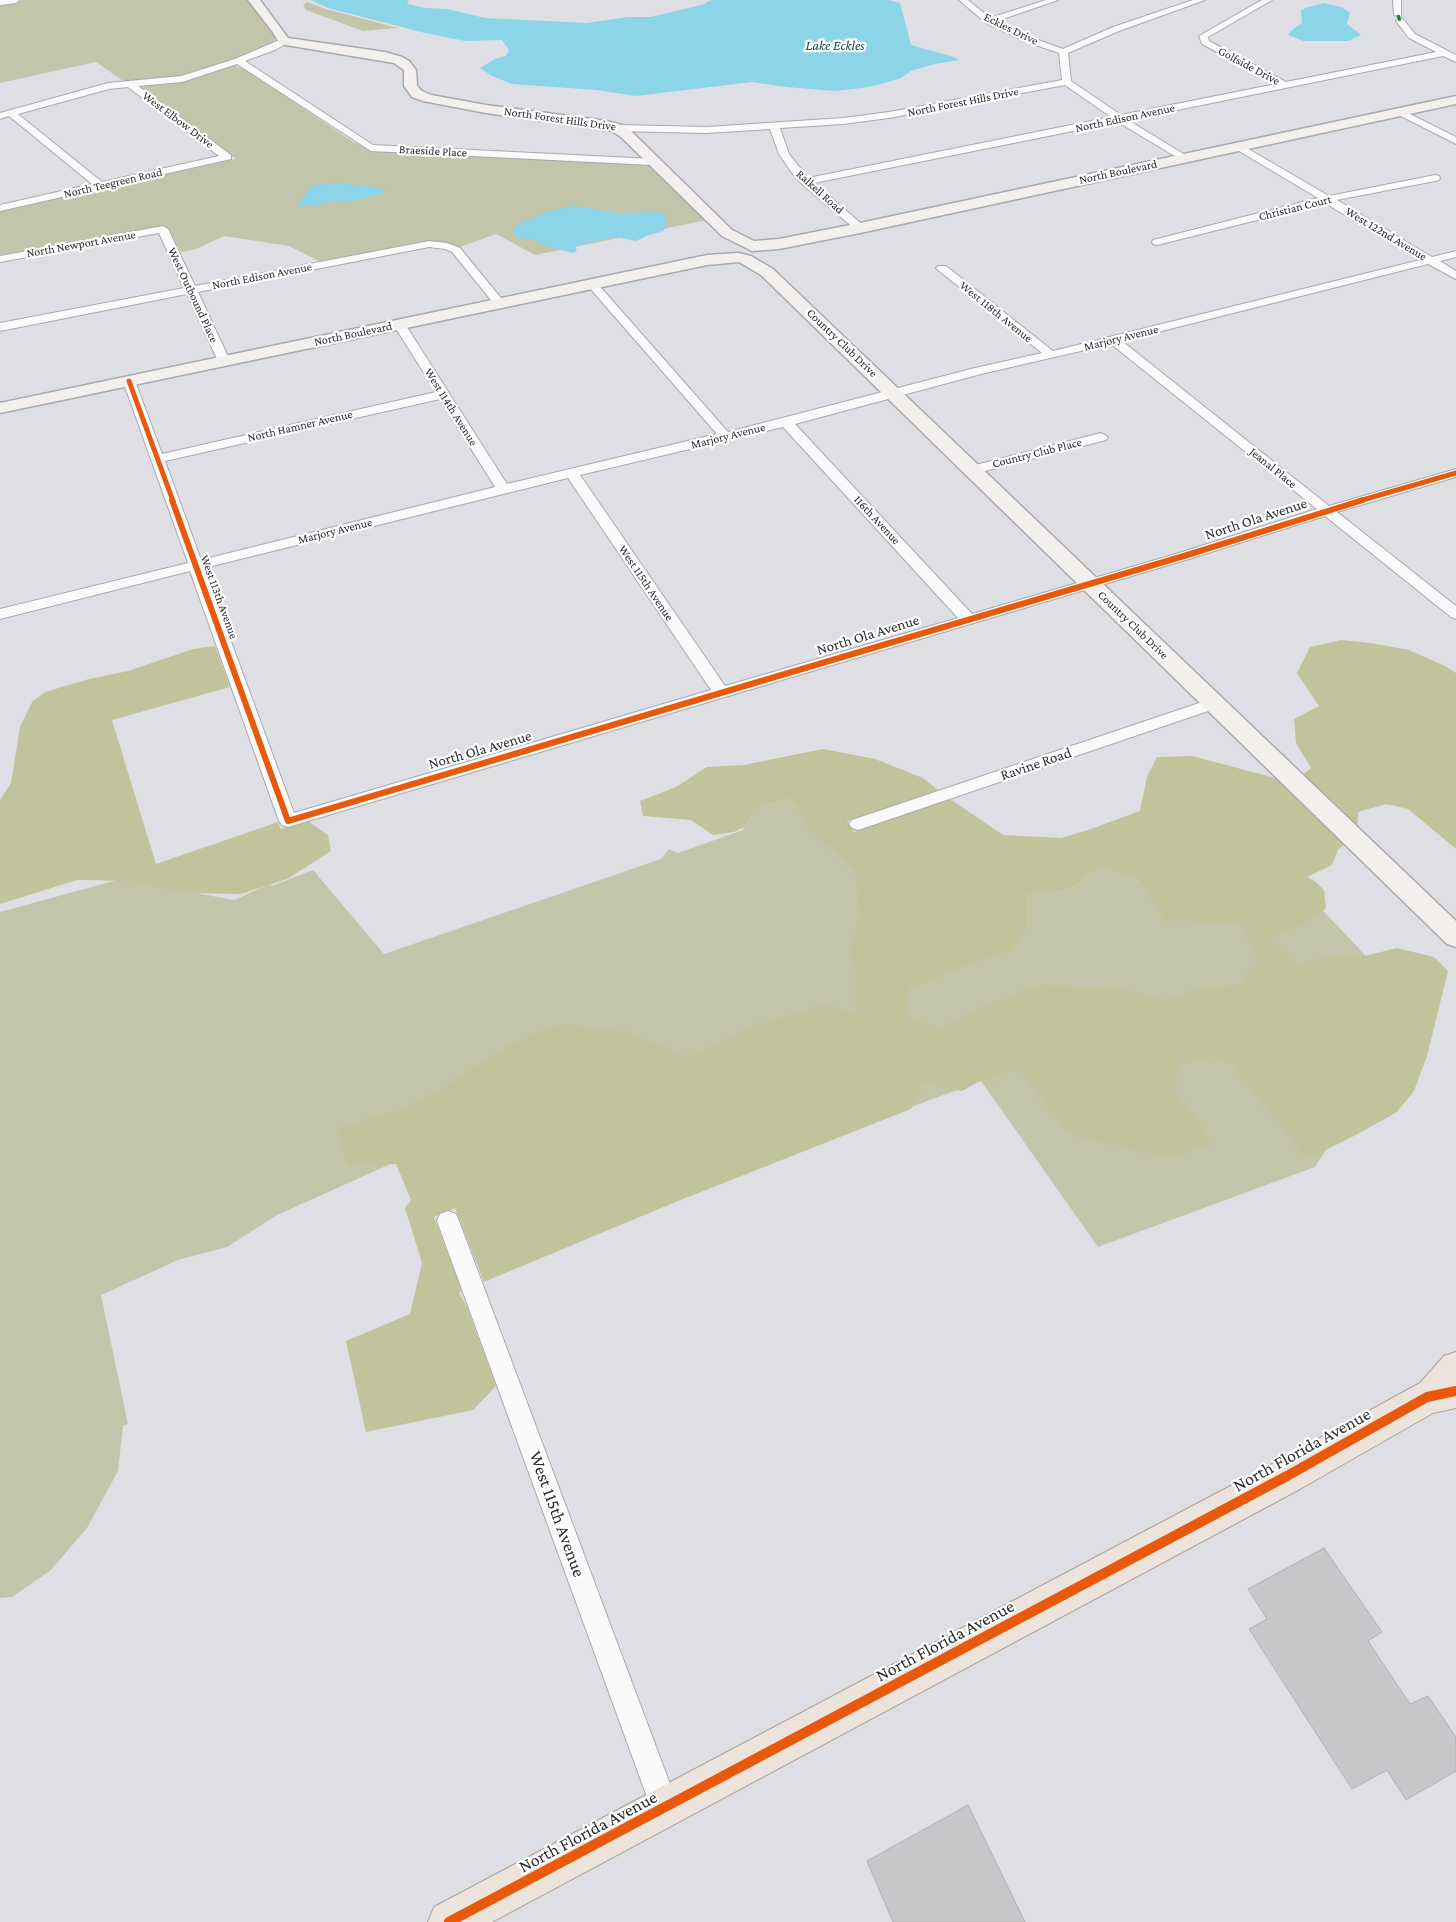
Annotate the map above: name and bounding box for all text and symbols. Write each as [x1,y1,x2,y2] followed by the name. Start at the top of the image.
[981,10,1041,48] street label: Eckles Drive
[805,38,865,54] water label: Lake Eckles
[1216,44,1282,88] street label: Golfside Drive
[906,84,1020,120] street label: North Forest Hills Drive
[139,88,217,152] street label: West Elbow Drive
[1074,100,1176,136] street label: North Edison Avenue
[503,104,617,134] street label: North Forest Hills Drive
[399,142,467,160] street label: Braeside Place
[1078,157,1158,187] street label: North Boulevard
[62,165,164,201] street label: North Teegreen Road
[793,167,847,217] street label: Ralkell Road
[1257,192,1333,224] street label: Christian Court
[1343,204,1429,264] street label: West 122nd Avenue
[25,227,137,261] street label: North Newport Avenue
[165,245,221,345] street label: West Outbound Place
[211,259,313,293] street label: North Edison Avenue
[957,278,1035,346] street label: West 118th Avenue
[804,306,880,380] street label: Country Club Drive
[313,319,393,349] street label: North Boulevard
[1082,322,1160,354] street label: Marjory Avenue
[421,366,481,448] street label: West 114th Avenue
[246,407,354,445] street label: North Hamner Avenue
[689,420,767,452] street label: Marjory Avenue
[991,435,1083,471] street label: Country Club Place
[1246,445,1300,491] street label: Jeanal Place
[851,492,903,548] street label: 116th Avenue
[1203,494,1309,544] street label: North Ola Avenue
[296,515,374,547] street label: Marjory Avenue
[615,542,677,624] street label: West 115th Avenue
[197,553,241,641] street label: West 113th Avenue
[1095,588,1171,662] street label: Country Club Drive
[815,611,921,659] street label: North Ola Avenue
[426,727,534,773] street label: North Ola Avenue
[998,743,1074,785] street label: Ravine Road
[1229,1403,1375,1497] street label: North Florida Avenue
[524,1448,590,1580] street label: West 115th Avenue
[872,1595,1018,1687] street label: North Florida Avenue
[515,1786,661,1878] street label: North Florida Avenue

